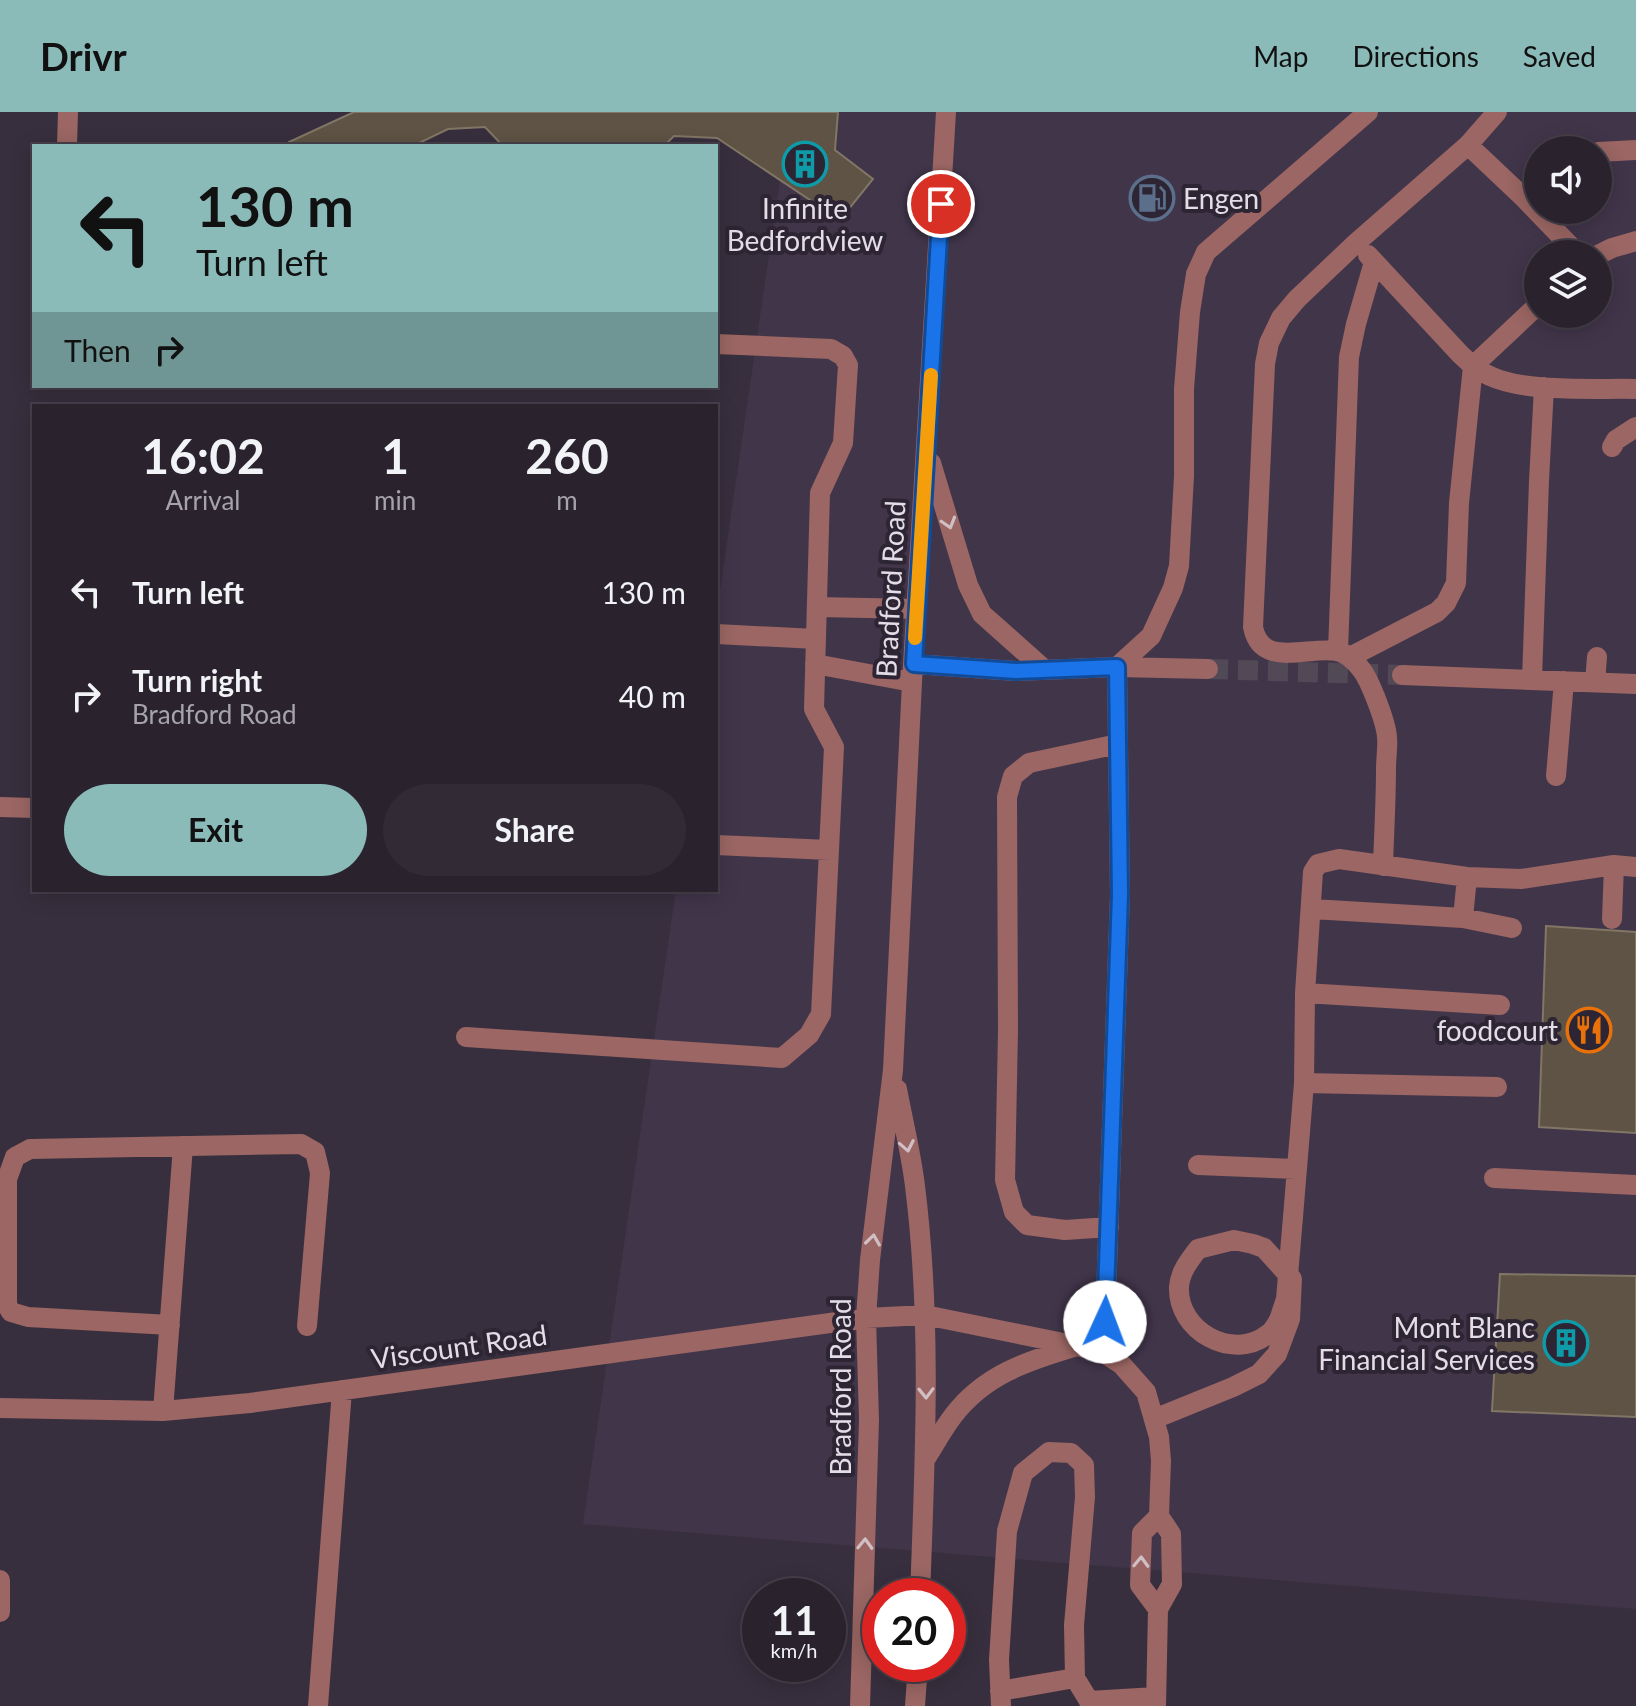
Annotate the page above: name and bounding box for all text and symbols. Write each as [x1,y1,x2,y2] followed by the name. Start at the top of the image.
[40,33,127,79] text: Drivr
[1253,39,1308,73] text: Map
[1352,39,1479,73] text: Directions
[1523,39,1596,73] text: Saved
[1524,136,1612,328] map controls
[1524,136,1612,224] button: sound
[781,140,829,188] building icon: Infinite Bedfordview
[907,170,975,238] pin
[196,172,354,239] text: 130 m
[1128,174,1176,222] fuel station icon: Engen
[64,176,168,280] icon: left
[1183,181,1259,215] place label: Engen
[919,182,963,226] icon: arrive
[727,191,883,257] place label: Infinite Bedfordview
[196,240,328,284] text: Turn left
[1524,240,1612,328] button: layers
[147,328,191,372] icon: right
[64,332,131,368] text: Then
[141,427,265,484] text: 16:02
[381,427,409,484] text: 1
[525,427,609,484] text: 260
[166,484,240,516] text: Arrival
[374,484,416,516] text: min
[556,484,578,516] text: m
[868,500,912,678] street label: Bradford Road
[939,515,955,529] one-way arrow
[64,570,108,614] icon: left
[132,574,244,610] text: Turn left
[601,574,686,610] text: 130 m
[132,662,262,698] text: Turn right
[64,674,108,718] icon: right
[619,678,686,714] text: 40 m
[132,698,297,730] text: Bradford Road
[64,784,367,876] button: Exit
[383,784,686,876] button: Share
[1565,1006,1613,1054] restaurant icon: foodcourt
[1436,1013,1558,1047] place label: foodcourt
[898,1140,915,1153] one-way arrow
[864,1233,881,1247] one-way arrow
[1063,1280,1147,1364] position arrow
[823,1298,857,1476] street label: Bradford Road
[1318,1310,1535,1376] place label: Mont Blanc Financial Services
[369,1317,549,1375] street label: Viscount Road
[1542,1319,1590,1367] building icon: Mont Blanc Financial Services
[917,1387,935,1400] one-way arrow
[857,1537,874,1550] one-way arrow
[1132,1555,1150,1568] one-way arrow
[862,1578,966,1682] speed limit sign: 20
[771,1596,817,1644] text: 11
[771,1638,817,1662] text: km/h

